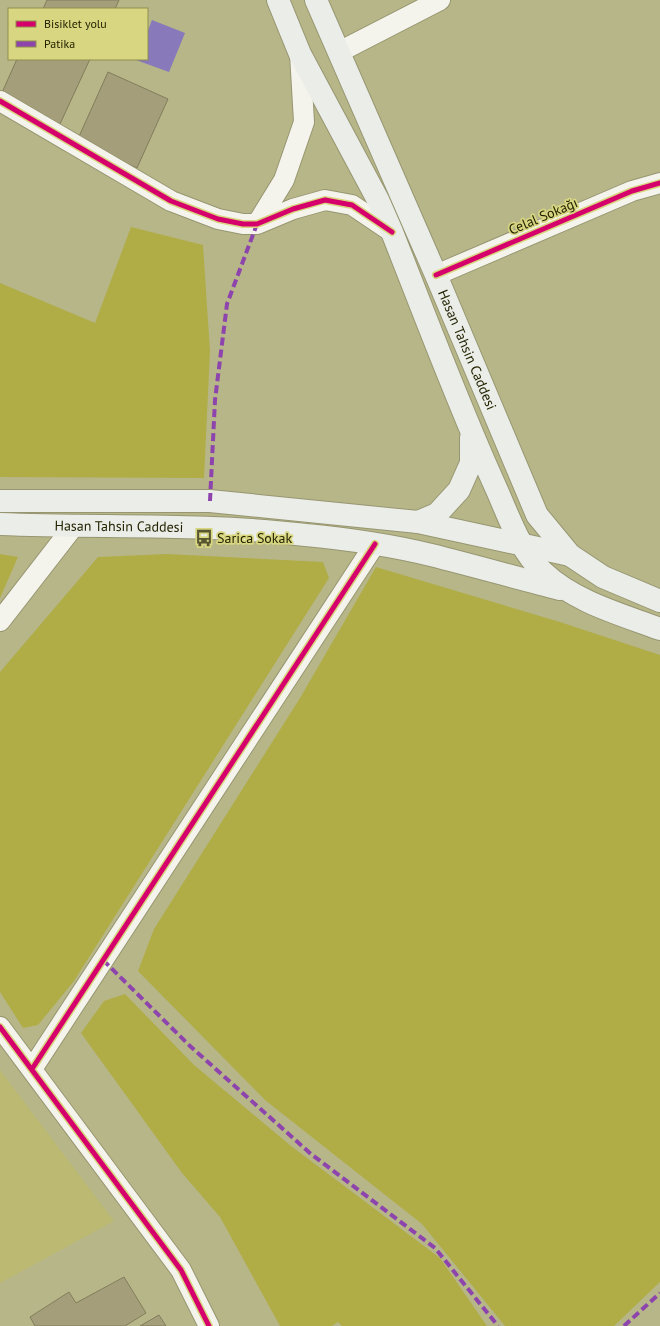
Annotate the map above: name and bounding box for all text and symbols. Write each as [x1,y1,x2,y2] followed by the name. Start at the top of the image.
[8,8,148,60] legend
[44,16,107,31] text: Bisiklet yolu
[44,36,75,51] text: Patika
[506,193,580,239] street label: Celal Sokağı
[434,287,501,412] street label: Hasan Tahsin Caddesi
[54,516,184,536] street label: Hasan Tahsin Caddesi
[194,528,214,548] bus stop icon: Sarica Sokak
[217,529,292,547] place label: Sarica Sokak

